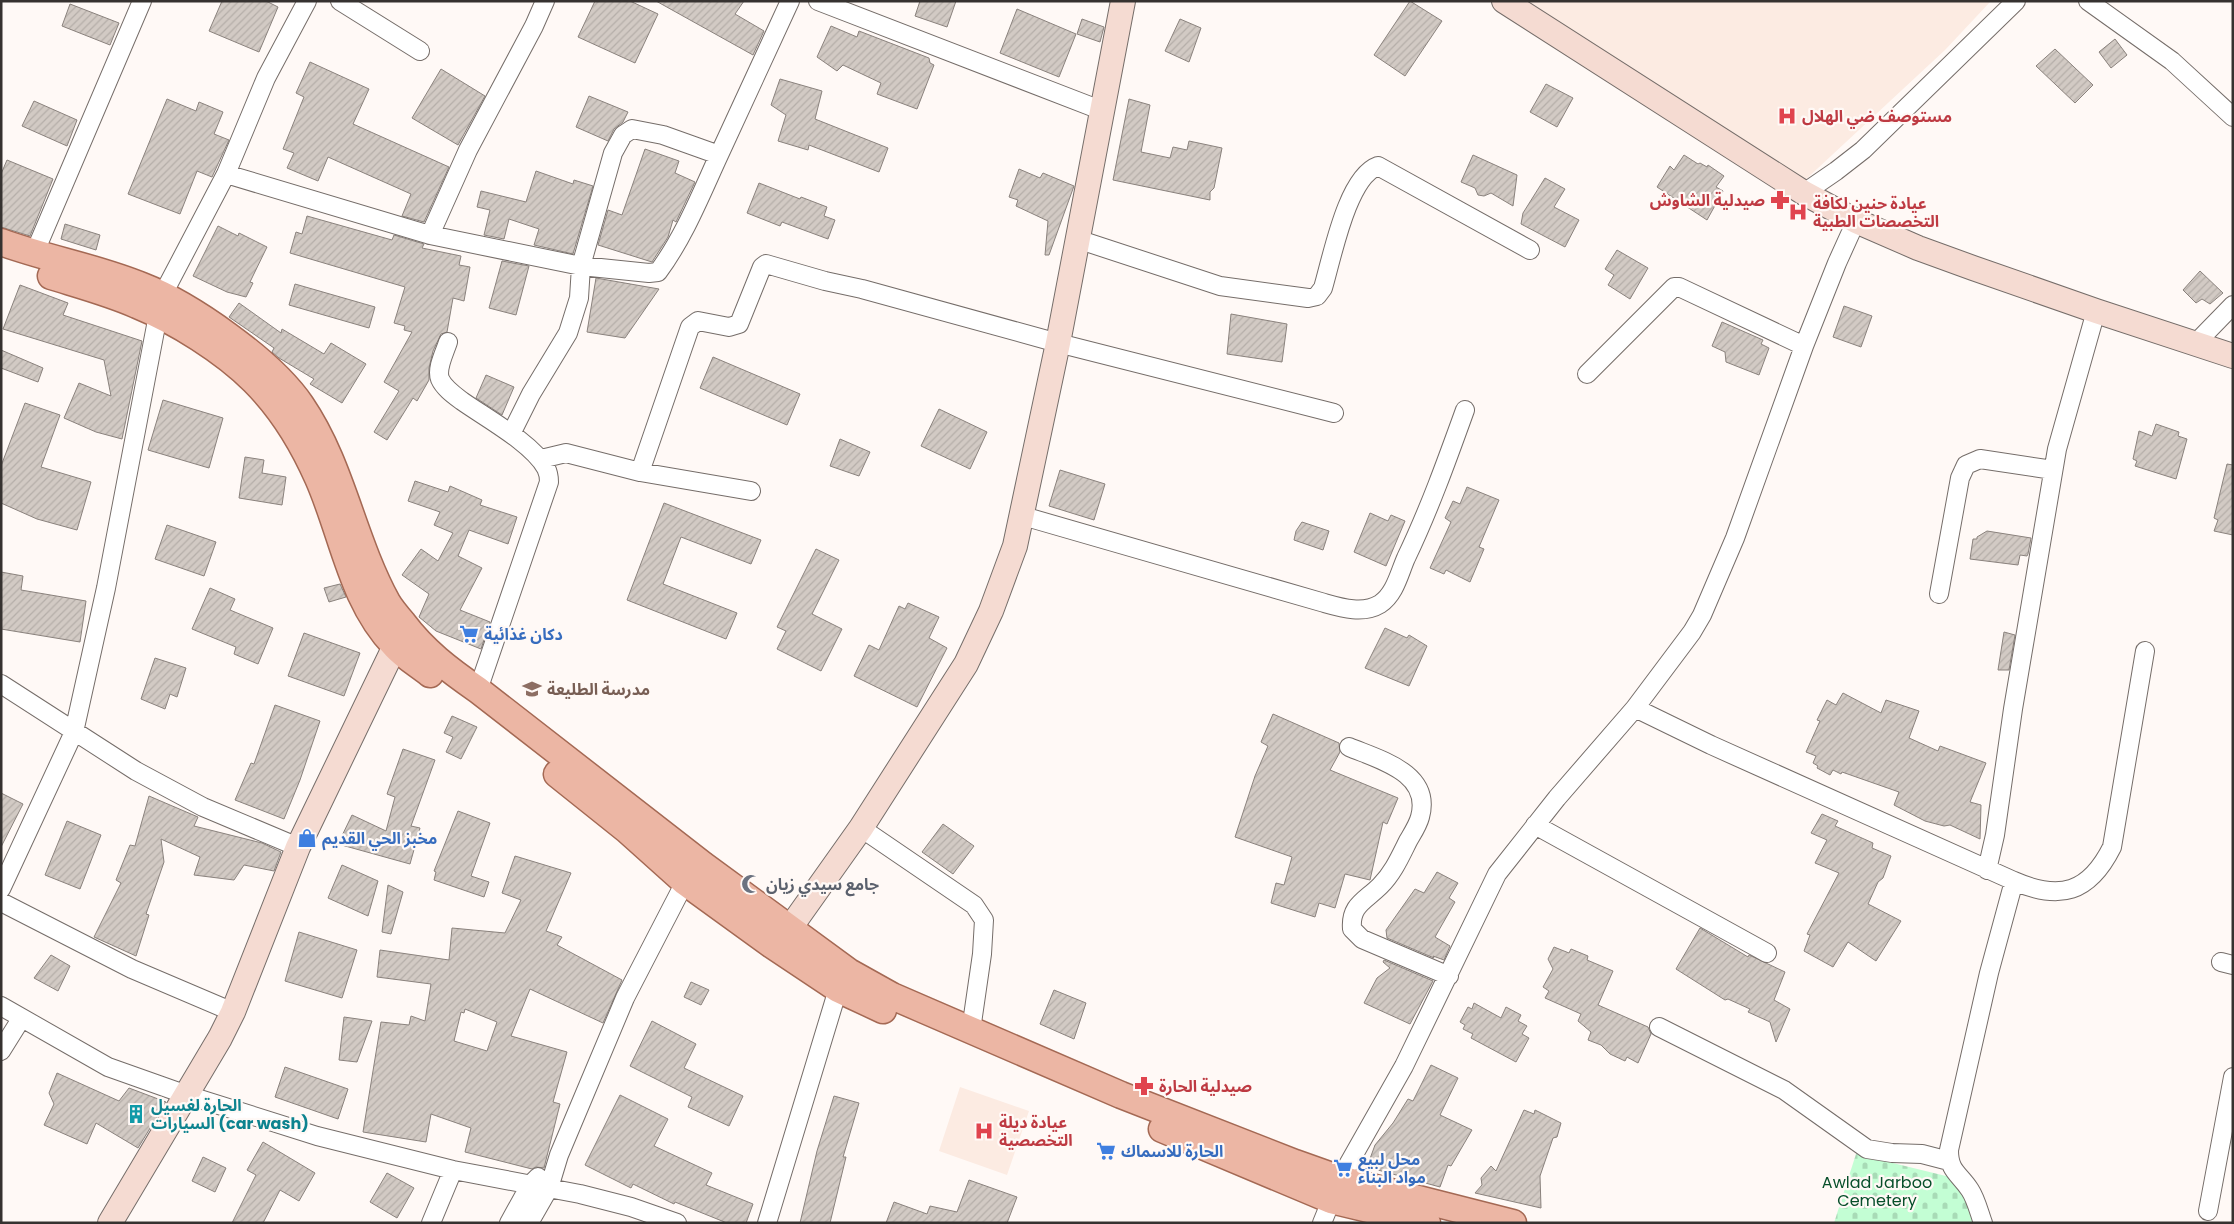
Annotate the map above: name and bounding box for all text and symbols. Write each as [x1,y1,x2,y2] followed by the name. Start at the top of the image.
[1776,105,1798,127] hospital icon: مستوصف ضي الهلال
[1802,105,1952,129] place label: مستوصف ضي الهلال
[1650,189,1765,212] place label: صيدلية الشاوش
[1769,189,1791,211] pharmacy icon: صيدلية الشاوش
[1813,192,1939,233] place label: عيادة حنين لكافة التخصصات الطبية
[1787,201,1809,223] hospital icon: عيادة حنين لكافة التخصصات الطبية
[458,623,480,645] supermarket icon: دكان غذائية
[484,623,563,646] place label: دكان غذائية
[521,678,543,700] school or university icon: مدرسة الطليعة
[547,678,650,701] place label: مدرسة الطليعة
[296,827,318,849] shop icon: مخبز الحي القديم
[322,827,437,851] place label: مخبز الحي القديم
[740,873,762,895] mosque icon: جامع سيدي زيان
[766,873,879,897] place label: جامع سيدي زيان
[1133,1075,1155,1097] pharmacy icon: صيدلية الحارة
[1159,1075,1252,1098] place label: صيدلية الحارة
[151,1094,309,1135] place label: الحارة لغسيل السيارات (car wash)
[125,1103,147,1125] building icon: الحارة لغسيل السيارات (car wash)
[999,1111,1073,1152] place label: عيادة ديلة التخصصية
[973,1120,995,1142] hospital icon: عيادة ديلة التخصصية
[1095,1140,1117,1162] supermarket icon: الحارة للاسماك
[1121,1140,1223,1163] place label: الحارة للاسماك
[1358,1148,1426,1189] place label: محل لبيع مواد البناء
[1332,1157,1354,1179] supermarket icon: محل لبيع مواد البناء
[1822,1171,1932,1212] park label: Awlad Jarboo Cemetery

